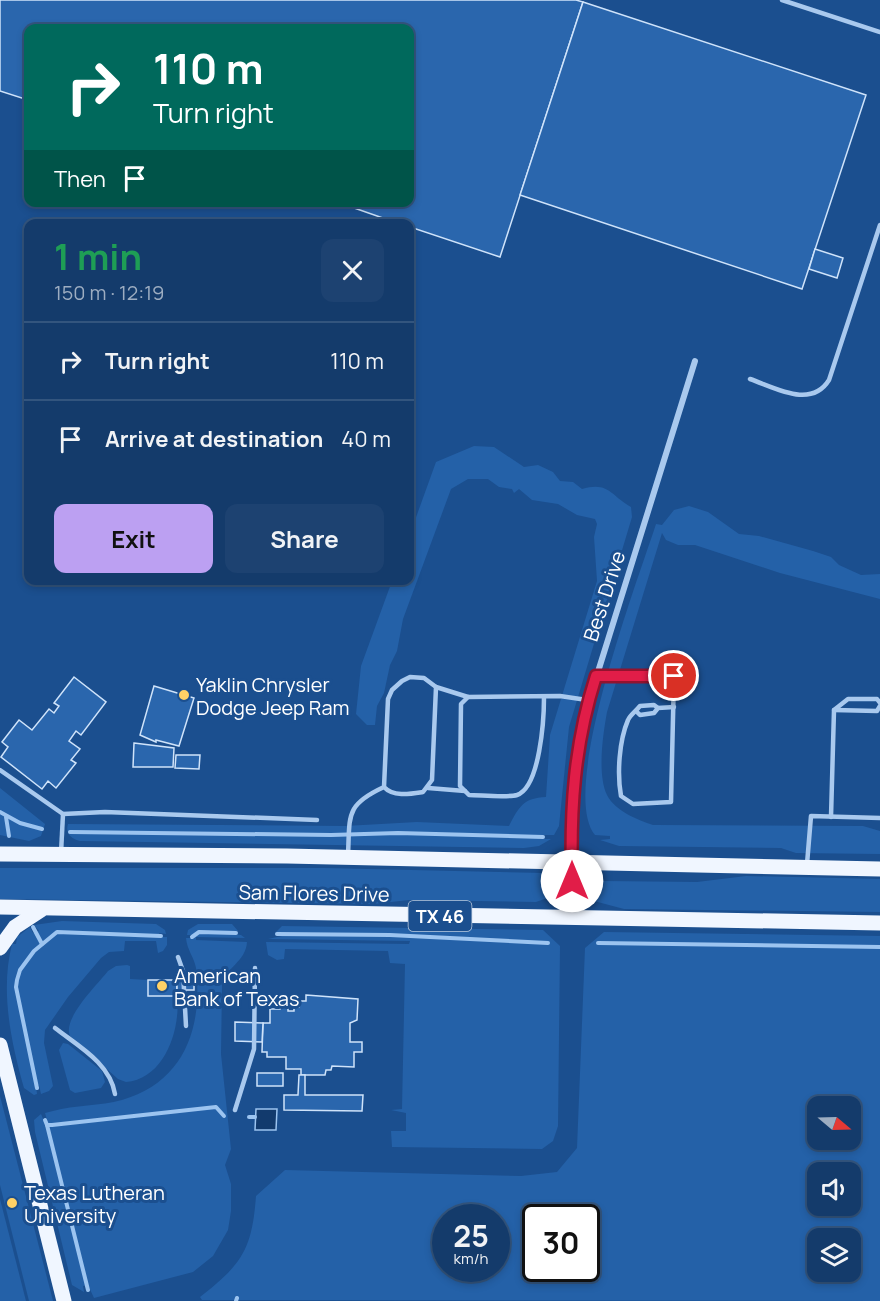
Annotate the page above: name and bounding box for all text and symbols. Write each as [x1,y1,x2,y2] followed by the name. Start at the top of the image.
[153,39,264,97] text: 110 m
[54,48,132,126] icon: right
[153,94,274,131] text: Turn right
[118,162,151,195] icon: arrive
[54,164,106,194] text: Then
[54,232,142,281] text: 1 min
[321,239,384,302] button: close
[54,279,164,306] text: 150 m · 12:19
[54,345,87,378] icon: right
[105,346,210,376] text: Turn right
[330,346,384,376] text: 110 m
[54,423,87,456] icon: arrive
[105,424,323,454] text: Arrive at destination
[341,424,391,454] text: 40 m
[54,504,213,573] button: Exit
[225,504,384,573] button: Share
[577,547,631,645] street label: Best Drive
[648,650,699,701] pin
[657,659,690,692] icon: arrive
[196,671,350,721] place label: Yaklin Chrysler Dodge Jeep Ram
[177,688,191,702] marker: Yaklin Chrysler Dodge Jeep Ram
[540,849,604,913] position arrow
[238,878,390,908] street label: Sam Flores Drive
[408,901,472,931] road number: TX 46
[174,962,299,1012] place label: American Bank of Texas
[155,979,169,993] marker: American Bank of Texas
[807,1096,861,1150] north arrow
[807,1096,861,1282] map controls
[807,1162,861,1216] button: sound
[24,1179,165,1229] place label: Texas Lutheran University
[5,1196,19,1210] marker: Texas Lutheran University
[522,1204,600,1282] speed limit sign: 30
[453,1215,489,1256] text: 25
[807,1228,861,1282] button: layers
[454,1248,488,1269] text: km/h

